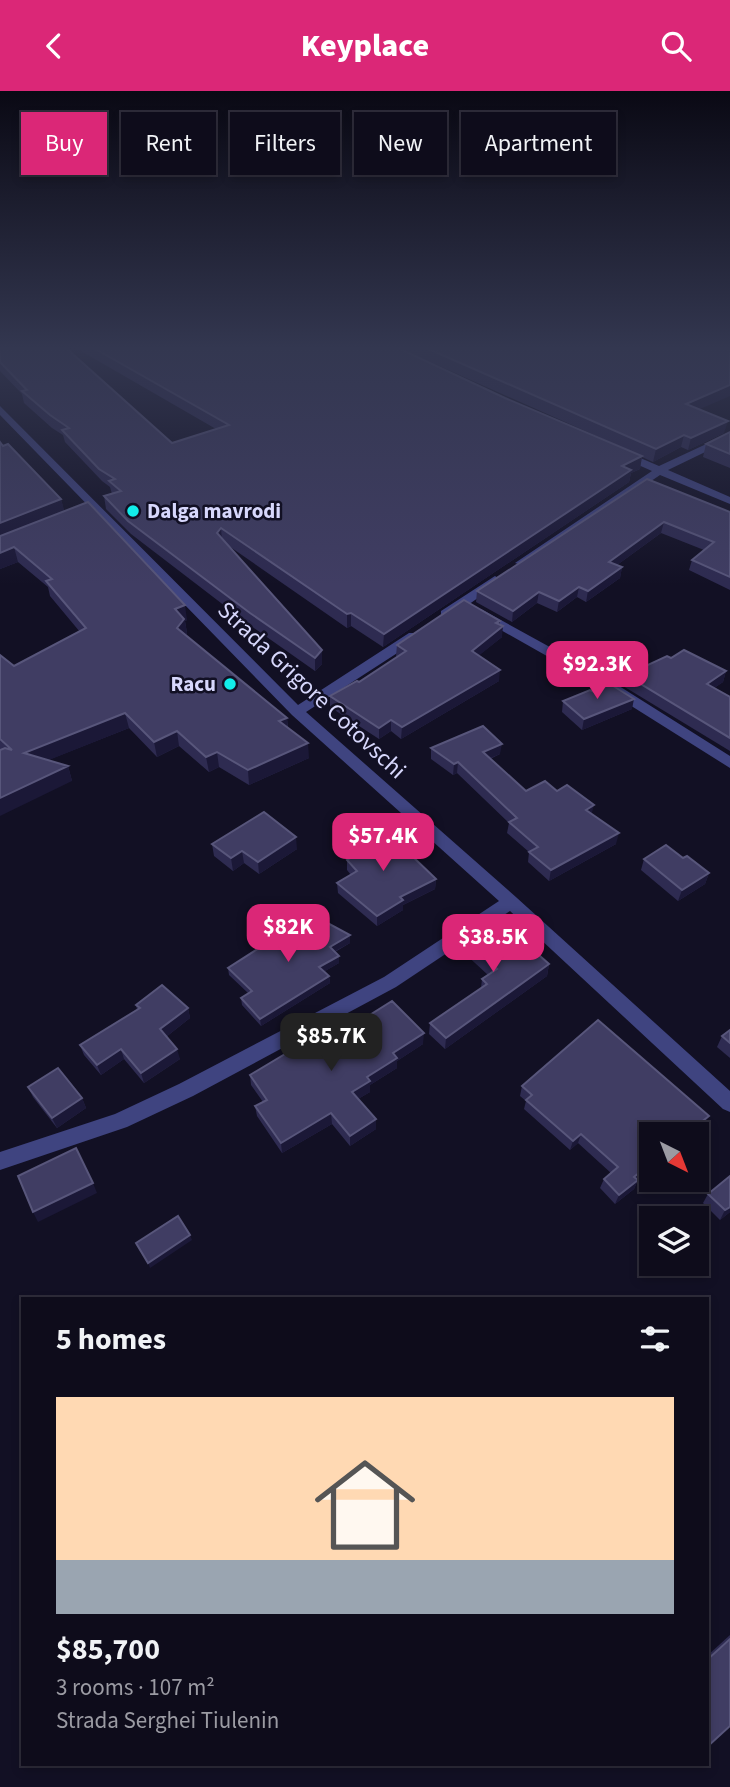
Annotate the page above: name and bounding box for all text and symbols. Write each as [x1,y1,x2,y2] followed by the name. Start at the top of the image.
[301,23,429,69] text: Keyplace
[35,27,73,65] icon: back
[657,27,695,65] icon: search
[21,112,107,175] chip: Buy
[121,112,216,175] chip: Rent
[230,112,340,175] chip: Filters
[354,112,447,175] chip: New
[461,112,616,175] chip: Apartment
[147,496,281,526] place label: Dalga mavrodi
[125,503,141,519] marker: Dalga mavrodi
[209,593,414,787] street label: Strada Grigore Cotovschi
[540,641,654,701] pin: $92.3K
[562,647,632,680] text: $92.3K
[170,669,216,699] place label: Racu
[222,676,238,692] marker: Racu
[326,813,440,873] pin: $57.4K
[348,819,418,852] text: $57.4K
[247,905,329,964] pin: $82K
[263,910,313,943] text: $82K
[436,915,550,974] pin: $38.5K
[458,920,528,953] text: $38.5K
[274,1013,388,1073] pin: $85.7K
[296,1019,366,1052] text: $85.7K
[639,1122,709,1192] north arrow
[639,1122,709,1276] map controls
[639,1206,709,1276] button: layers
[56,1318,166,1361] text: 5 homes
[636,1320,674,1358] icon: filters
[302,1442,428,1568] icon: home
[56,1628,160,1671] text: $85,700
[56,1671,215,1704] text: 3 rooms · 107 m²
[56,1704,279,1737] text: Strada Serghei Tiulenin

